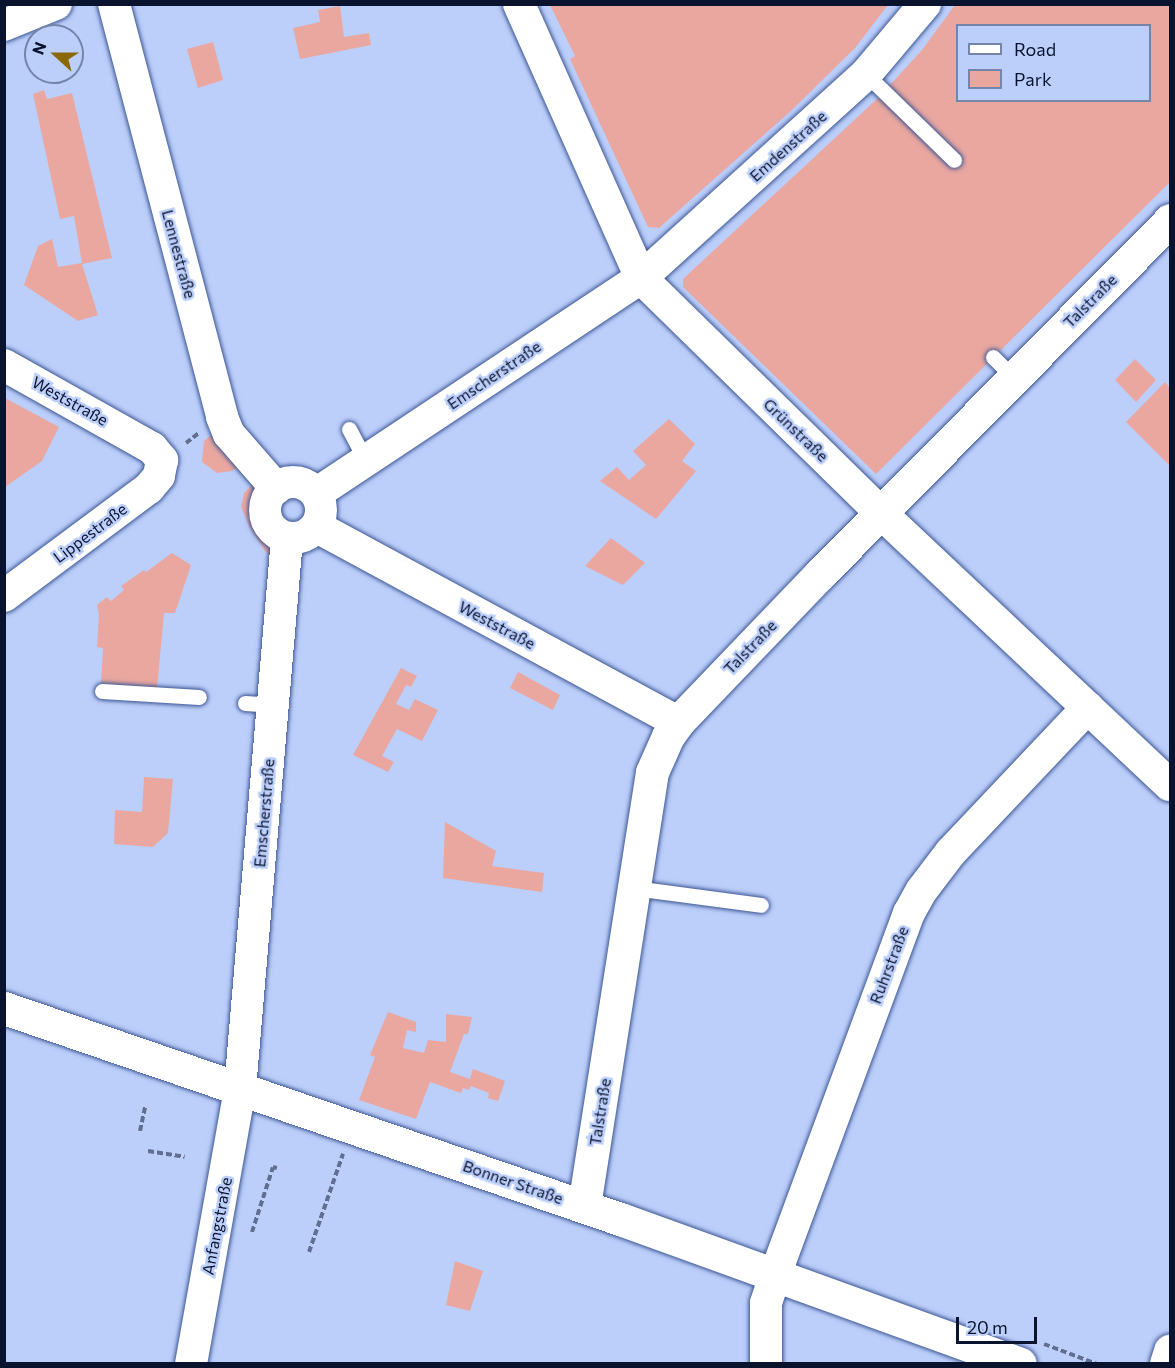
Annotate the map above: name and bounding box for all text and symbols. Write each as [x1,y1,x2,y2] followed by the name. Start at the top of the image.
[24,24,84,84] north arrow
[956,24,1151,102] legend
[1014,38,1056,60] text: Road
[28,39,50,57] text: N
[1014,68,1052,90] text: Park
[746,106,830,186] street label: Emdenstraße
[158,208,200,300] street label: Lennestraße
[1059,270,1121,332] street label: Talstraße
[443,337,545,413] street label: Emscherstraße
[29,372,111,430] street label: Weststraße
[760,394,832,466] street label: Grünstraße
[49,499,131,567] street label: Lippestraße
[455,597,539,653] street label: Weststraße
[720,616,780,678] street label: Talstraße
[250,758,278,868] street label: Emscherstraße
[865,924,913,1006] street label: Ruhrstraße
[585,1077,615,1147] street label: Talstraße
[460,1156,566,1208] street label: Bonner Straße
[198,1176,236,1276] street label: Anfangstraße
[959,1305,1040,1343] scale bar
[967,1316,1008,1338] text: 20 m

